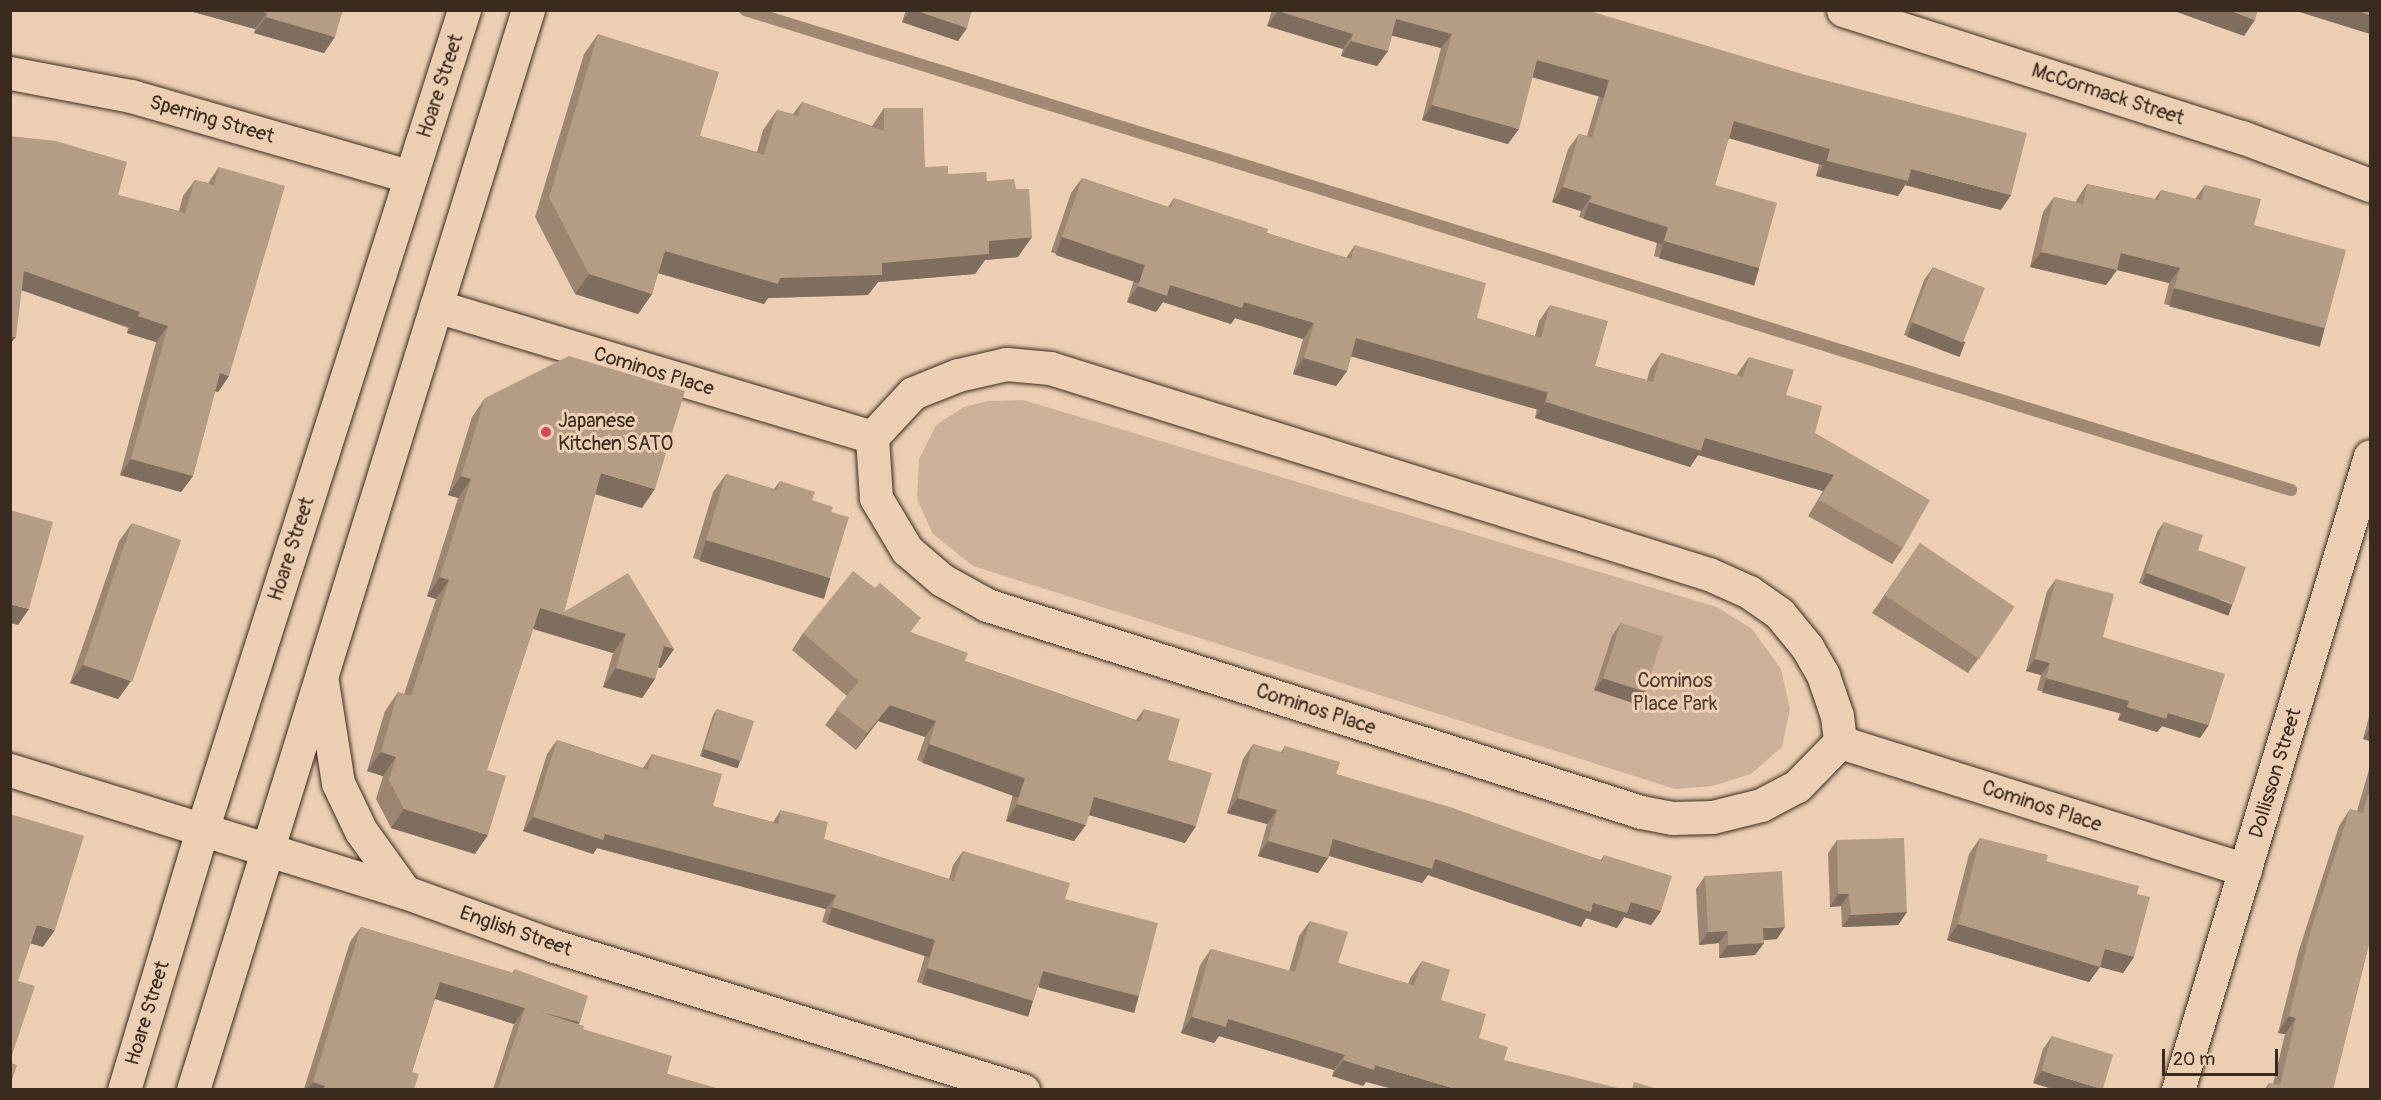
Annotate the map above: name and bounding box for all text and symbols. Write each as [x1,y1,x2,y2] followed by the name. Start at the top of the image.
[412,31,468,141] street label: Hoare Street
[2029,58,2187,130] street label: McCormack Street
[147,90,277,148] street label: Sperring Street
[591,341,717,401] street label: Cominos Place
[558,408,673,455] place label: Japanese Kitchen SATO
[539,425,553,439] marker: Japanese Kitchen SATO
[263,494,319,604] street label: Hoare Street
[1633,668,1717,715] park label: Cominos Place Park
[1253,678,1379,740] street label: Cominos Place
[2244,705,2306,841] street label: Dollisson Street
[1979,775,2105,837] street label: Cominos Place
[457,901,575,961] street label: English Street
[120,958,174,1068] street label: Hoare Street
[2165,1037,2280,1075] scale bar
[2173,1048,2215,1071] text: 20 m

